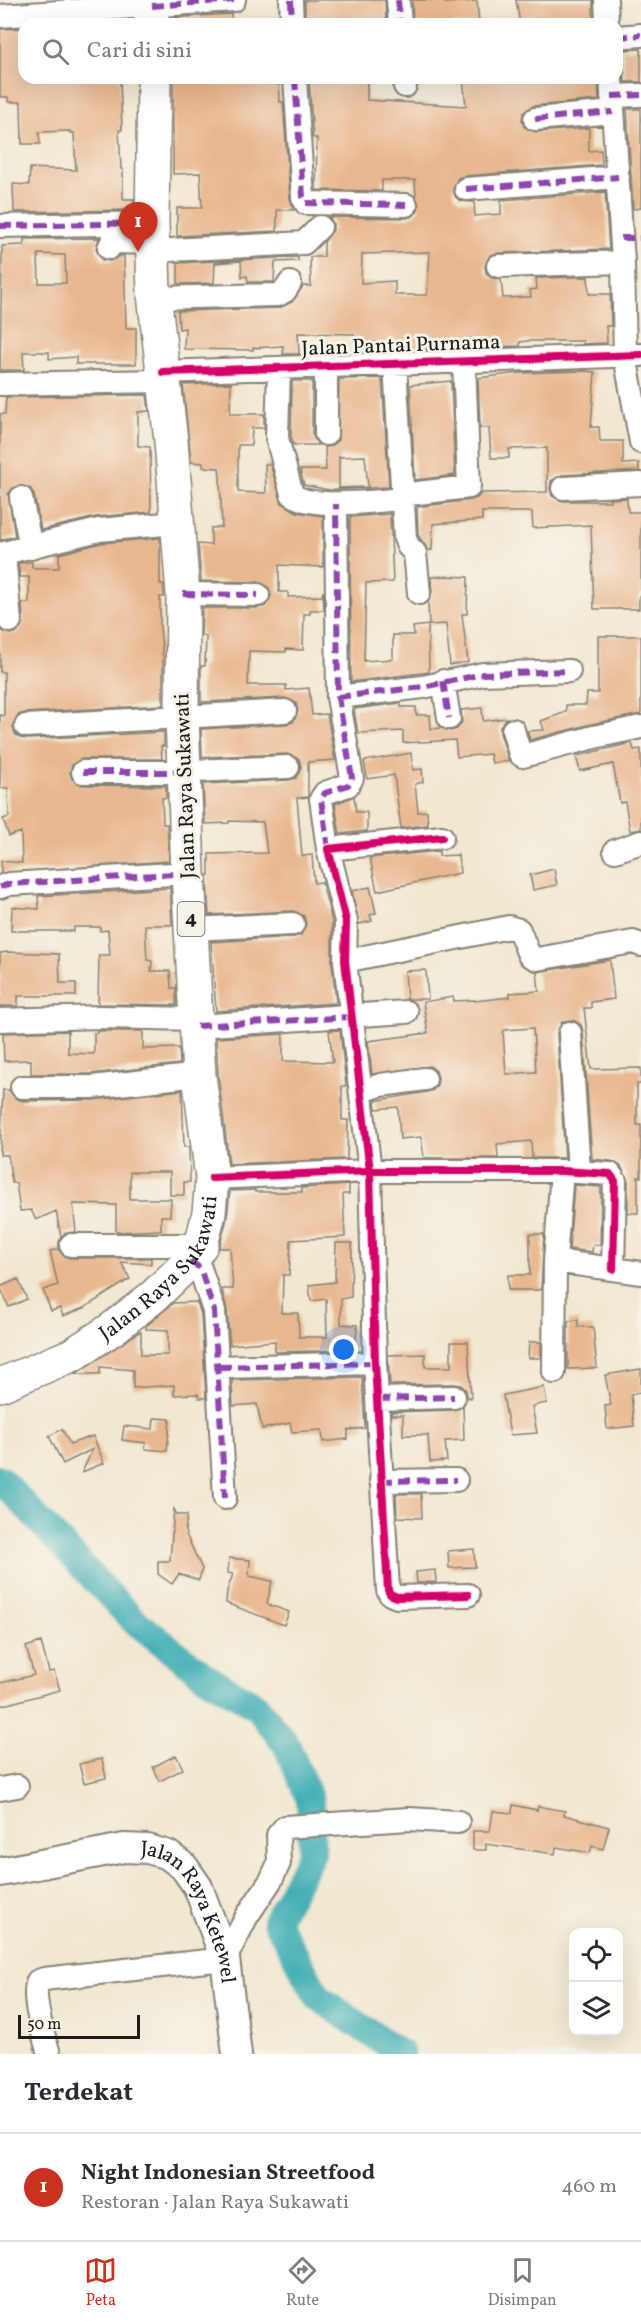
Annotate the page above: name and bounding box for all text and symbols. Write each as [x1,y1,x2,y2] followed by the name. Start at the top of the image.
[18,18,623,84] search box
[39,35,72,68] icon: search
[87,36,192,67] text: Cari di sini
[118,202,158,252] pin: 1
[301,328,501,364] street label: Jalan Pantai Purnama
[168,693,204,879] street label: Jalan Raya Sukawati
[178,902,204,936] road number: 4
[93,1195,225,1348] street label: Jalan Raya Sukawati
[329,1335,358,1364] your location
[140,1834,242,1985] street label: Jalan Raya Ketewel
[569,1928,623,2036] map controls
[569,1928,623,1982] button: locate
[569,1982,623,2036] button: layers
[18,2012,140,2040] scale bar
[27,2014,61,2036] text: 50 m
[24,2075,133,2111] text: Terdekat
[81,2158,375,2189] text: Night Indonesian Streetfood
[39,2173,48,2201] text: 1
[561,2173,617,2201] text: 460 m
[81,2189,349,2217] text: Restoran · Jalan Raya Sukawati
[84,2254,117,2312] tab: Peta
[286,2254,319,2312] tab: Rute
[488,2254,557,2312] tab: Disimpan

